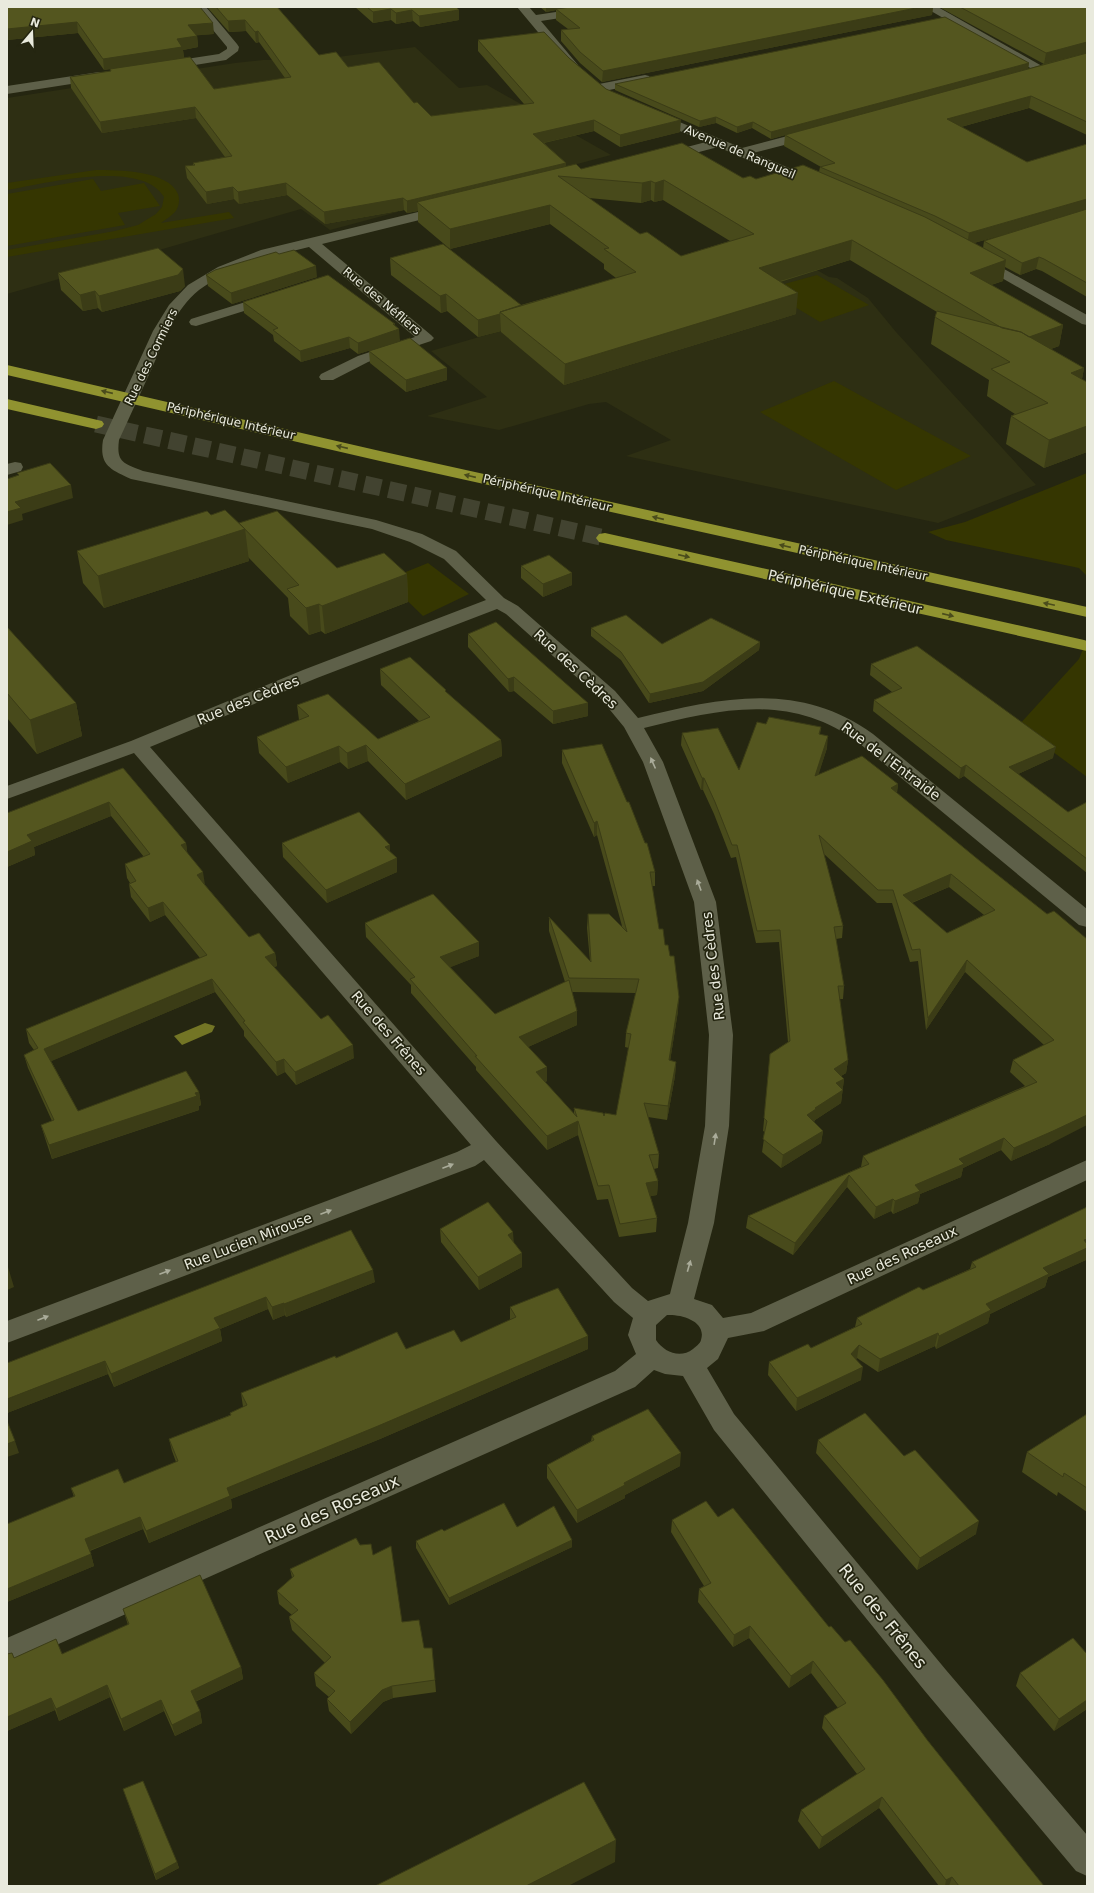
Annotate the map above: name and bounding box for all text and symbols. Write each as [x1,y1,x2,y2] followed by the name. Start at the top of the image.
[12,12,52,52] north arrow
[29,15,42,31] text: N
[682,122,798,182] street label: Avenue de Rangueil
[340,264,424,338] street label: Rue des Néfliers
[122,306,180,408] street label: Rue des Cormiers
[100,389,113,395] one-way arrow
[166,399,297,443] street label: Périphérique Intérieur
[336,444,349,450] one-way arrow
[482,471,613,515] street label: Périphérique Intérieur
[463,472,476,478] one-way arrow
[652,515,664,521] one-way arrow
[779,543,791,549] one-way arrow
[797,543,929,583] street label: Périphérique Intérieur
[678,553,691,559] one-way arrow
[767,567,924,618] street label: Périphérique Extérieur
[1043,601,1055,607] one-way arrow
[942,613,954,619] one-way arrow
[531,626,621,712] street label: Rue des Cèdres
[195,672,301,728] street label: Rue des Cèdres
[838,719,944,803] street label: Rue de l'Entraide
[650,758,656,769] one-way arrow
[695,879,701,891] one-way arrow
[698,911,728,1021] street label: Rue des Cèdres
[348,988,430,1078] street label: Rue des Frênes
[712,1132,718,1145] one-way arrow
[442,1162,454,1168] one-way arrow
[320,1208,332,1214] one-way arrow
[182,1209,314,1273] street label: Rue Lucien Mirouse
[844,1222,960,1288] street label: Rue des Roseaux
[686,1260,692,1272] one-way arrow
[159,1269,171,1275] one-way arrow
[38,1315,50,1321] one-way arrow
[262,1470,402,1548] street label: Rue des Roseaux
[835,1560,931,1672] street label: Rue des Frênes

